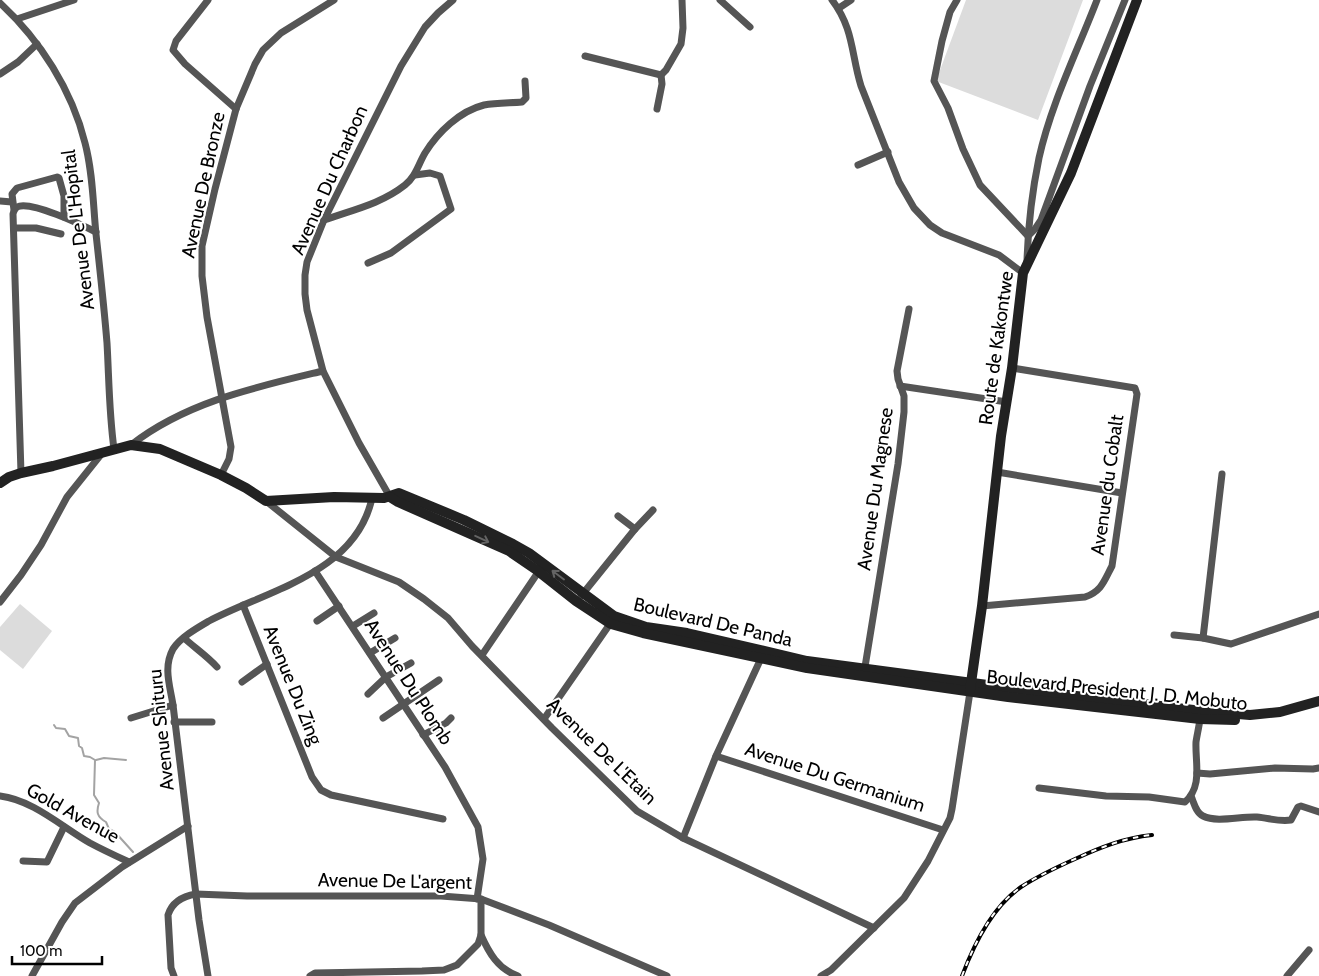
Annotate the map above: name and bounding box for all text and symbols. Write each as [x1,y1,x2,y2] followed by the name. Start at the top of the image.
[286,102,372,258] street label: Avenue Du Charbon
[176,110,230,260] street label: Avenue De Bronze
[57,148,99,312] street label: Avenue De L'Hopital
[974,269,1018,426] street label: Route de Kakontwe
[852,406,898,572] street label: Avenue Du Magnese
[1086,413,1128,557] street label: Avenue du Cobalt
[474,535,489,544] one-way arrow
[551,570,565,580] one-way arrow
[631,593,795,651] street label: Boulevard De Panda
[360,615,458,749] street label: Avenue Du Plomb
[259,622,328,749] street label: Avenue Du Zing
[986,665,1248,715] street label: Boulevard President J. D. Mobuto
[143,668,179,792] street label: Avenue Shituru
[542,693,662,809] street label: Avenue De L'Etain
[742,737,928,817] street label: Avenue Du Germanium
[23,778,124,848] street label: Gold Avenue
[318,868,473,894] street label: Avenue De L'argent
[12,934,102,966] scale bar
[20,942,62,960] text: 100 m

